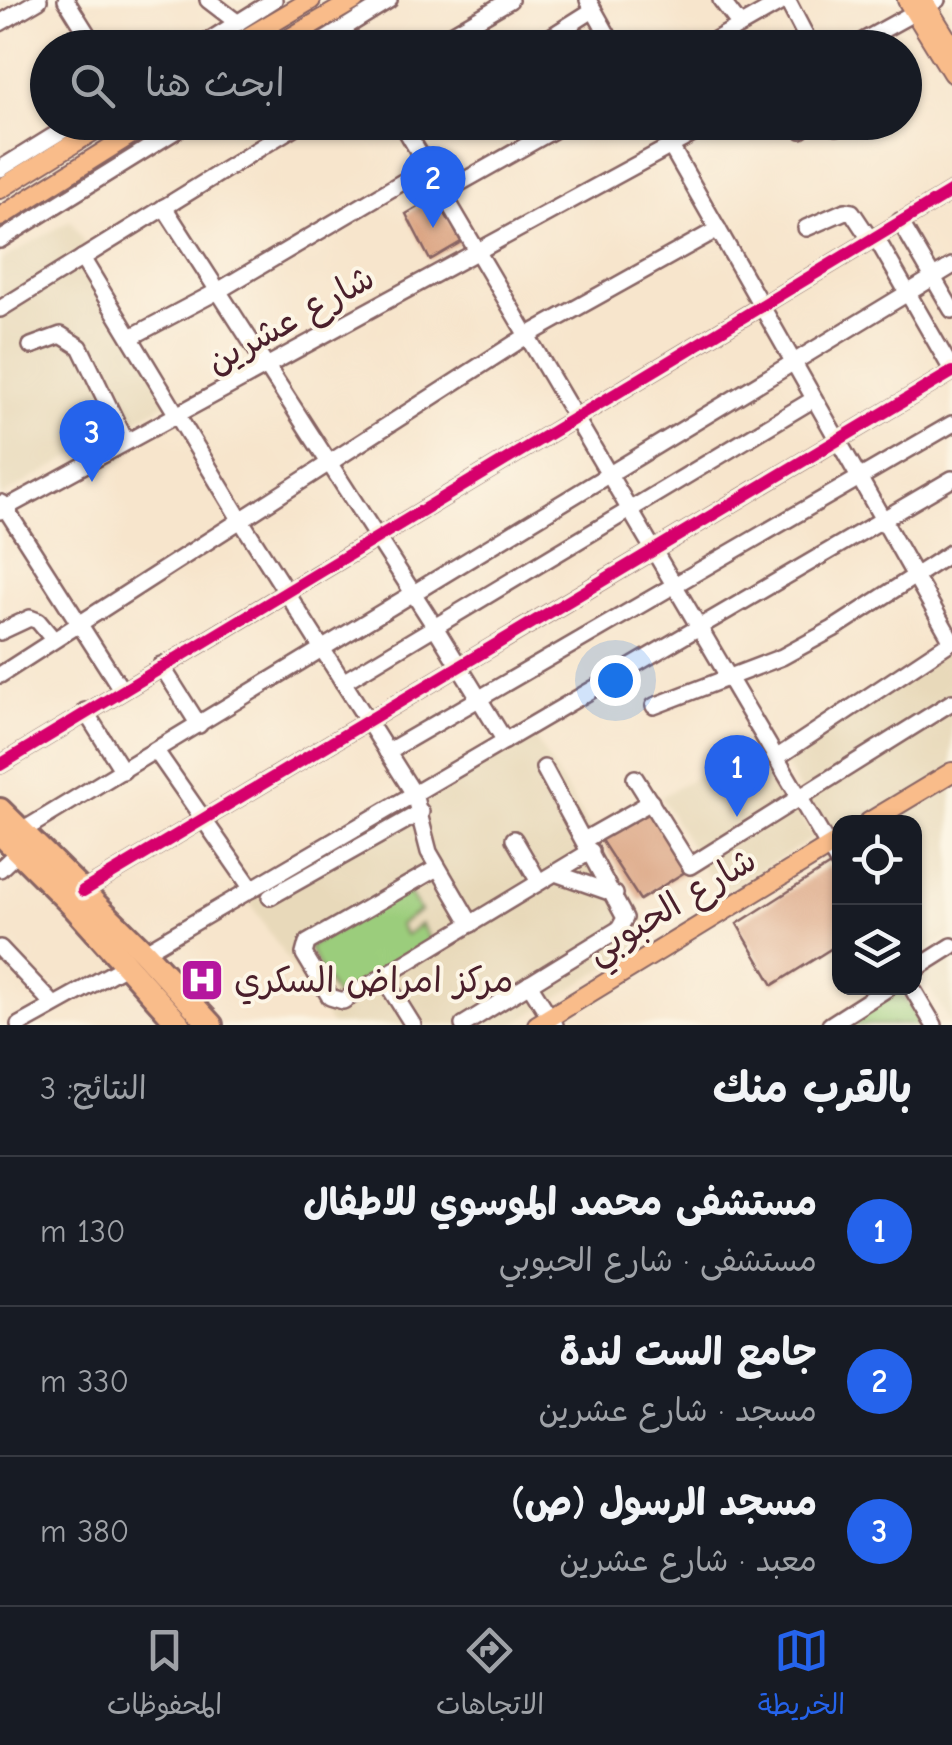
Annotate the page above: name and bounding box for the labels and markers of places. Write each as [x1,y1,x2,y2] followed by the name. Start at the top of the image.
[400,146,466,228] pin: 2
[59,400,124,482] pin: 3
[704,734,770,817] pin: 1
[179,957,225,1003] hospital icon: مركز امراض السكري
[234,960,513,1005] place label: مركز امراض السكري

